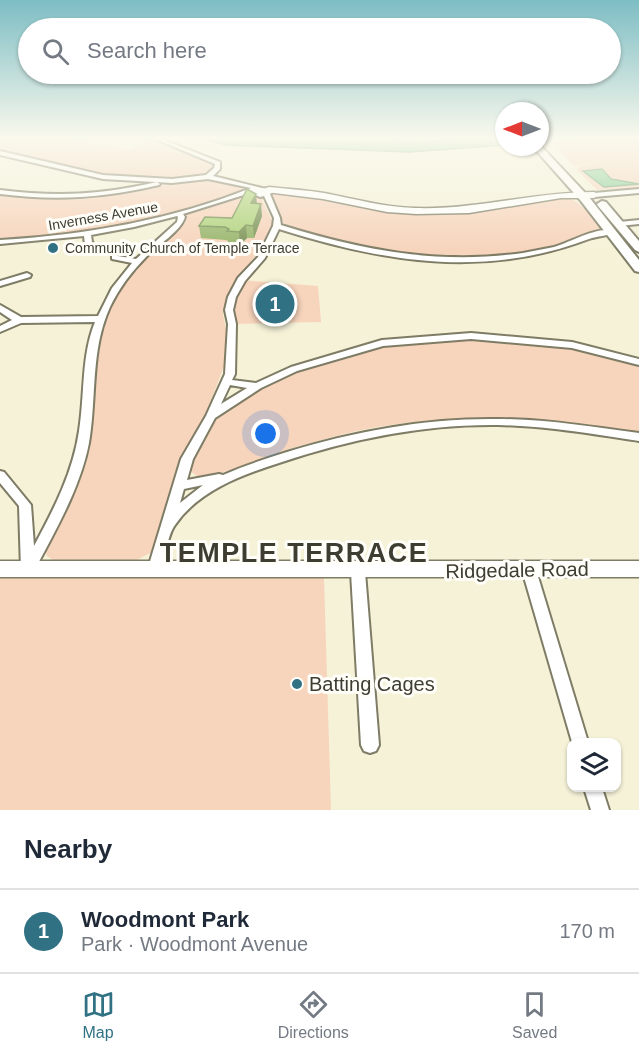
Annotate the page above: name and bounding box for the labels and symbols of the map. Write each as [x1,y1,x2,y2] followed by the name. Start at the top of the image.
[495,102,549,156] north arrow
[47,198,159,234] street label: Inverness Avenue
[65,240,300,256] place label: Community Church of Temple Terrace
[46,241,60,255] marker: Community Church of Temple Terrace
[256,282,294,326] pin: 1
[251,419,280,448] your location
[160,538,428,568] district label: TEMPLE TERRACE
[445,558,589,582] street label: Ridgedale Road
[309,673,435,695] place label: Batting Cages
[290,677,304,691] marker: Batting Cages

